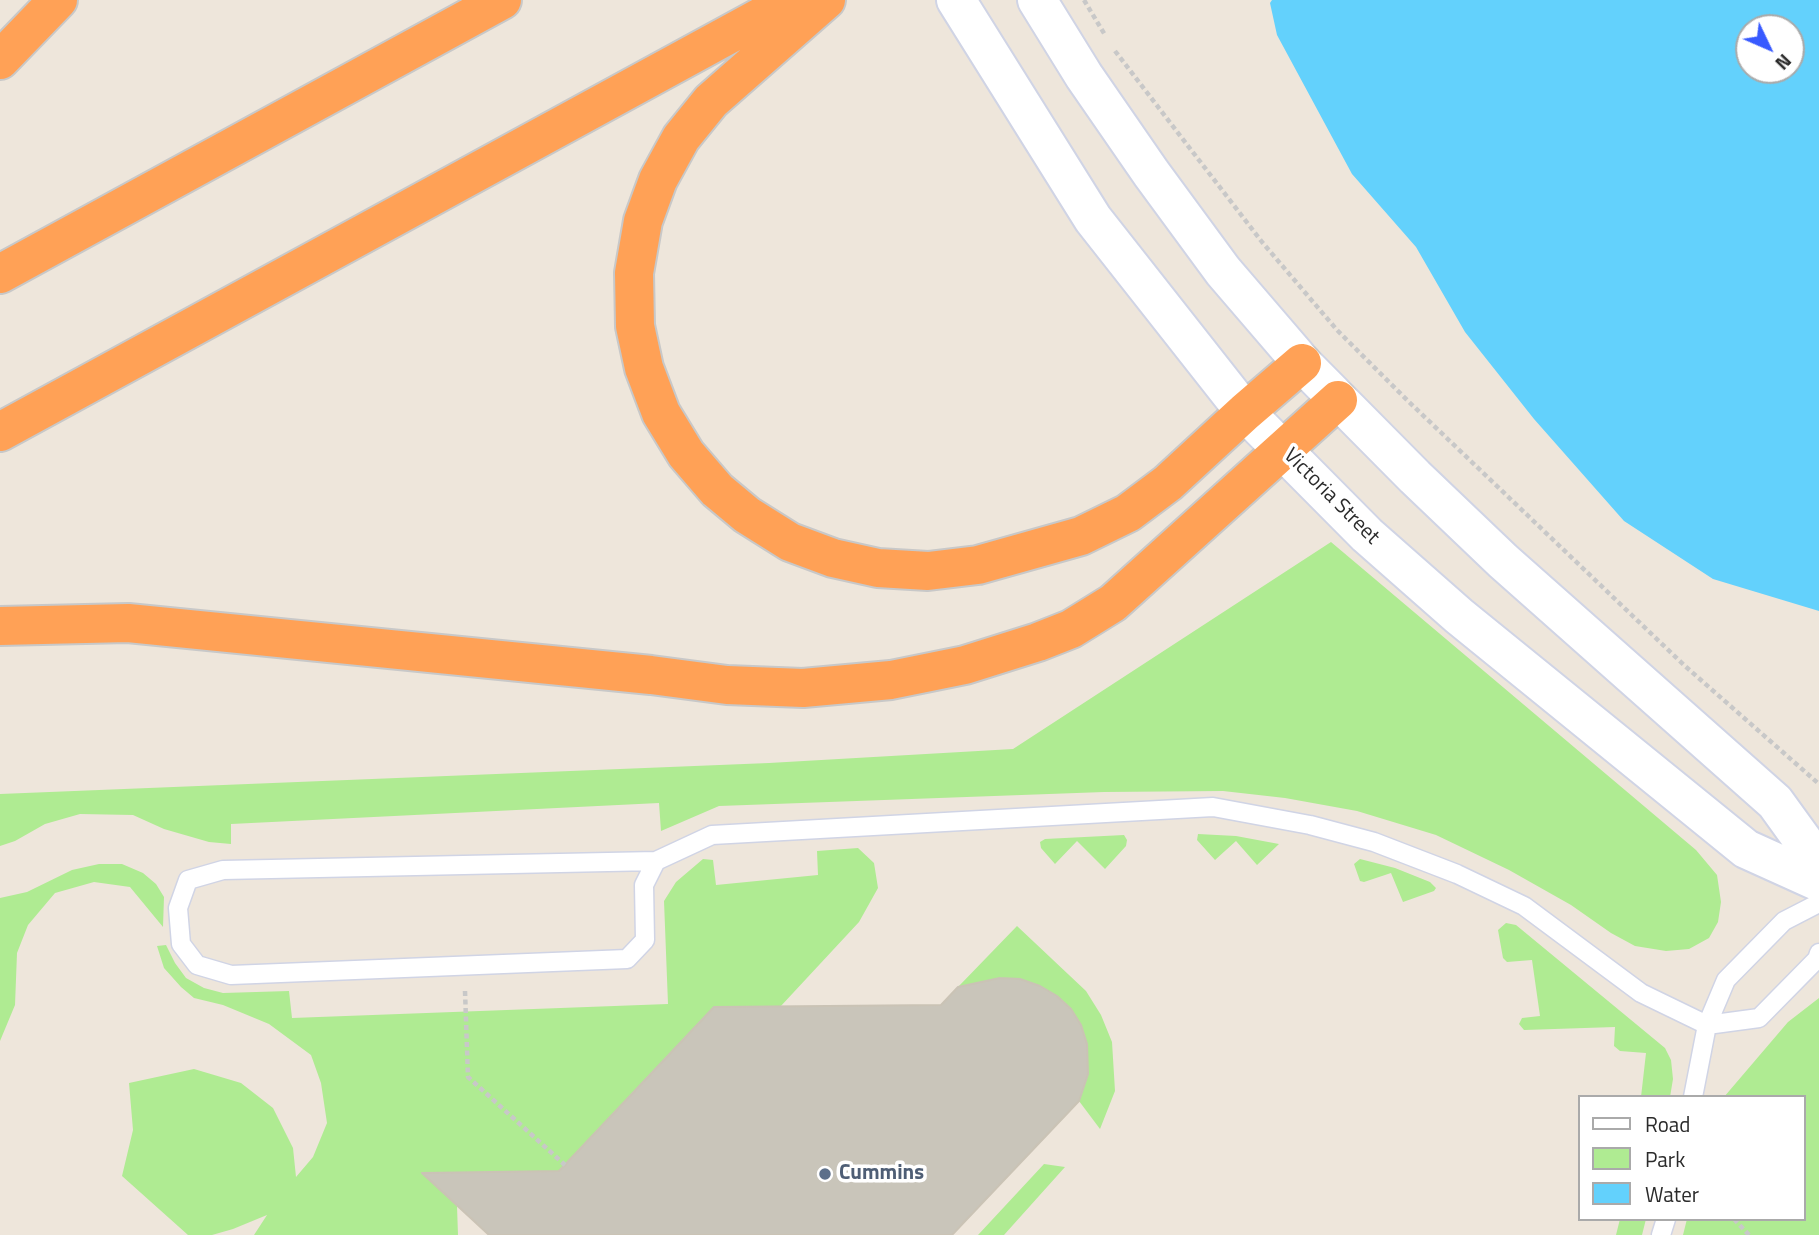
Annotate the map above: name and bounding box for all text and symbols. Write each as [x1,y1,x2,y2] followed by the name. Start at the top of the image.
[1735,14,1805,84] north arrow
[1769,48,1799,77] text: N
[1278,444,1384,550] street label: Victoria Street
[1577,1095,1805,1221] legend
[1645,1108,1690,1140] text: Road
[1645,1143,1685,1175] text: Park
[839,1161,924,1187] place label: Cummins
[817,1166,833,1182] marker: Cummins
[1645,1178,1699,1210] text: Water

